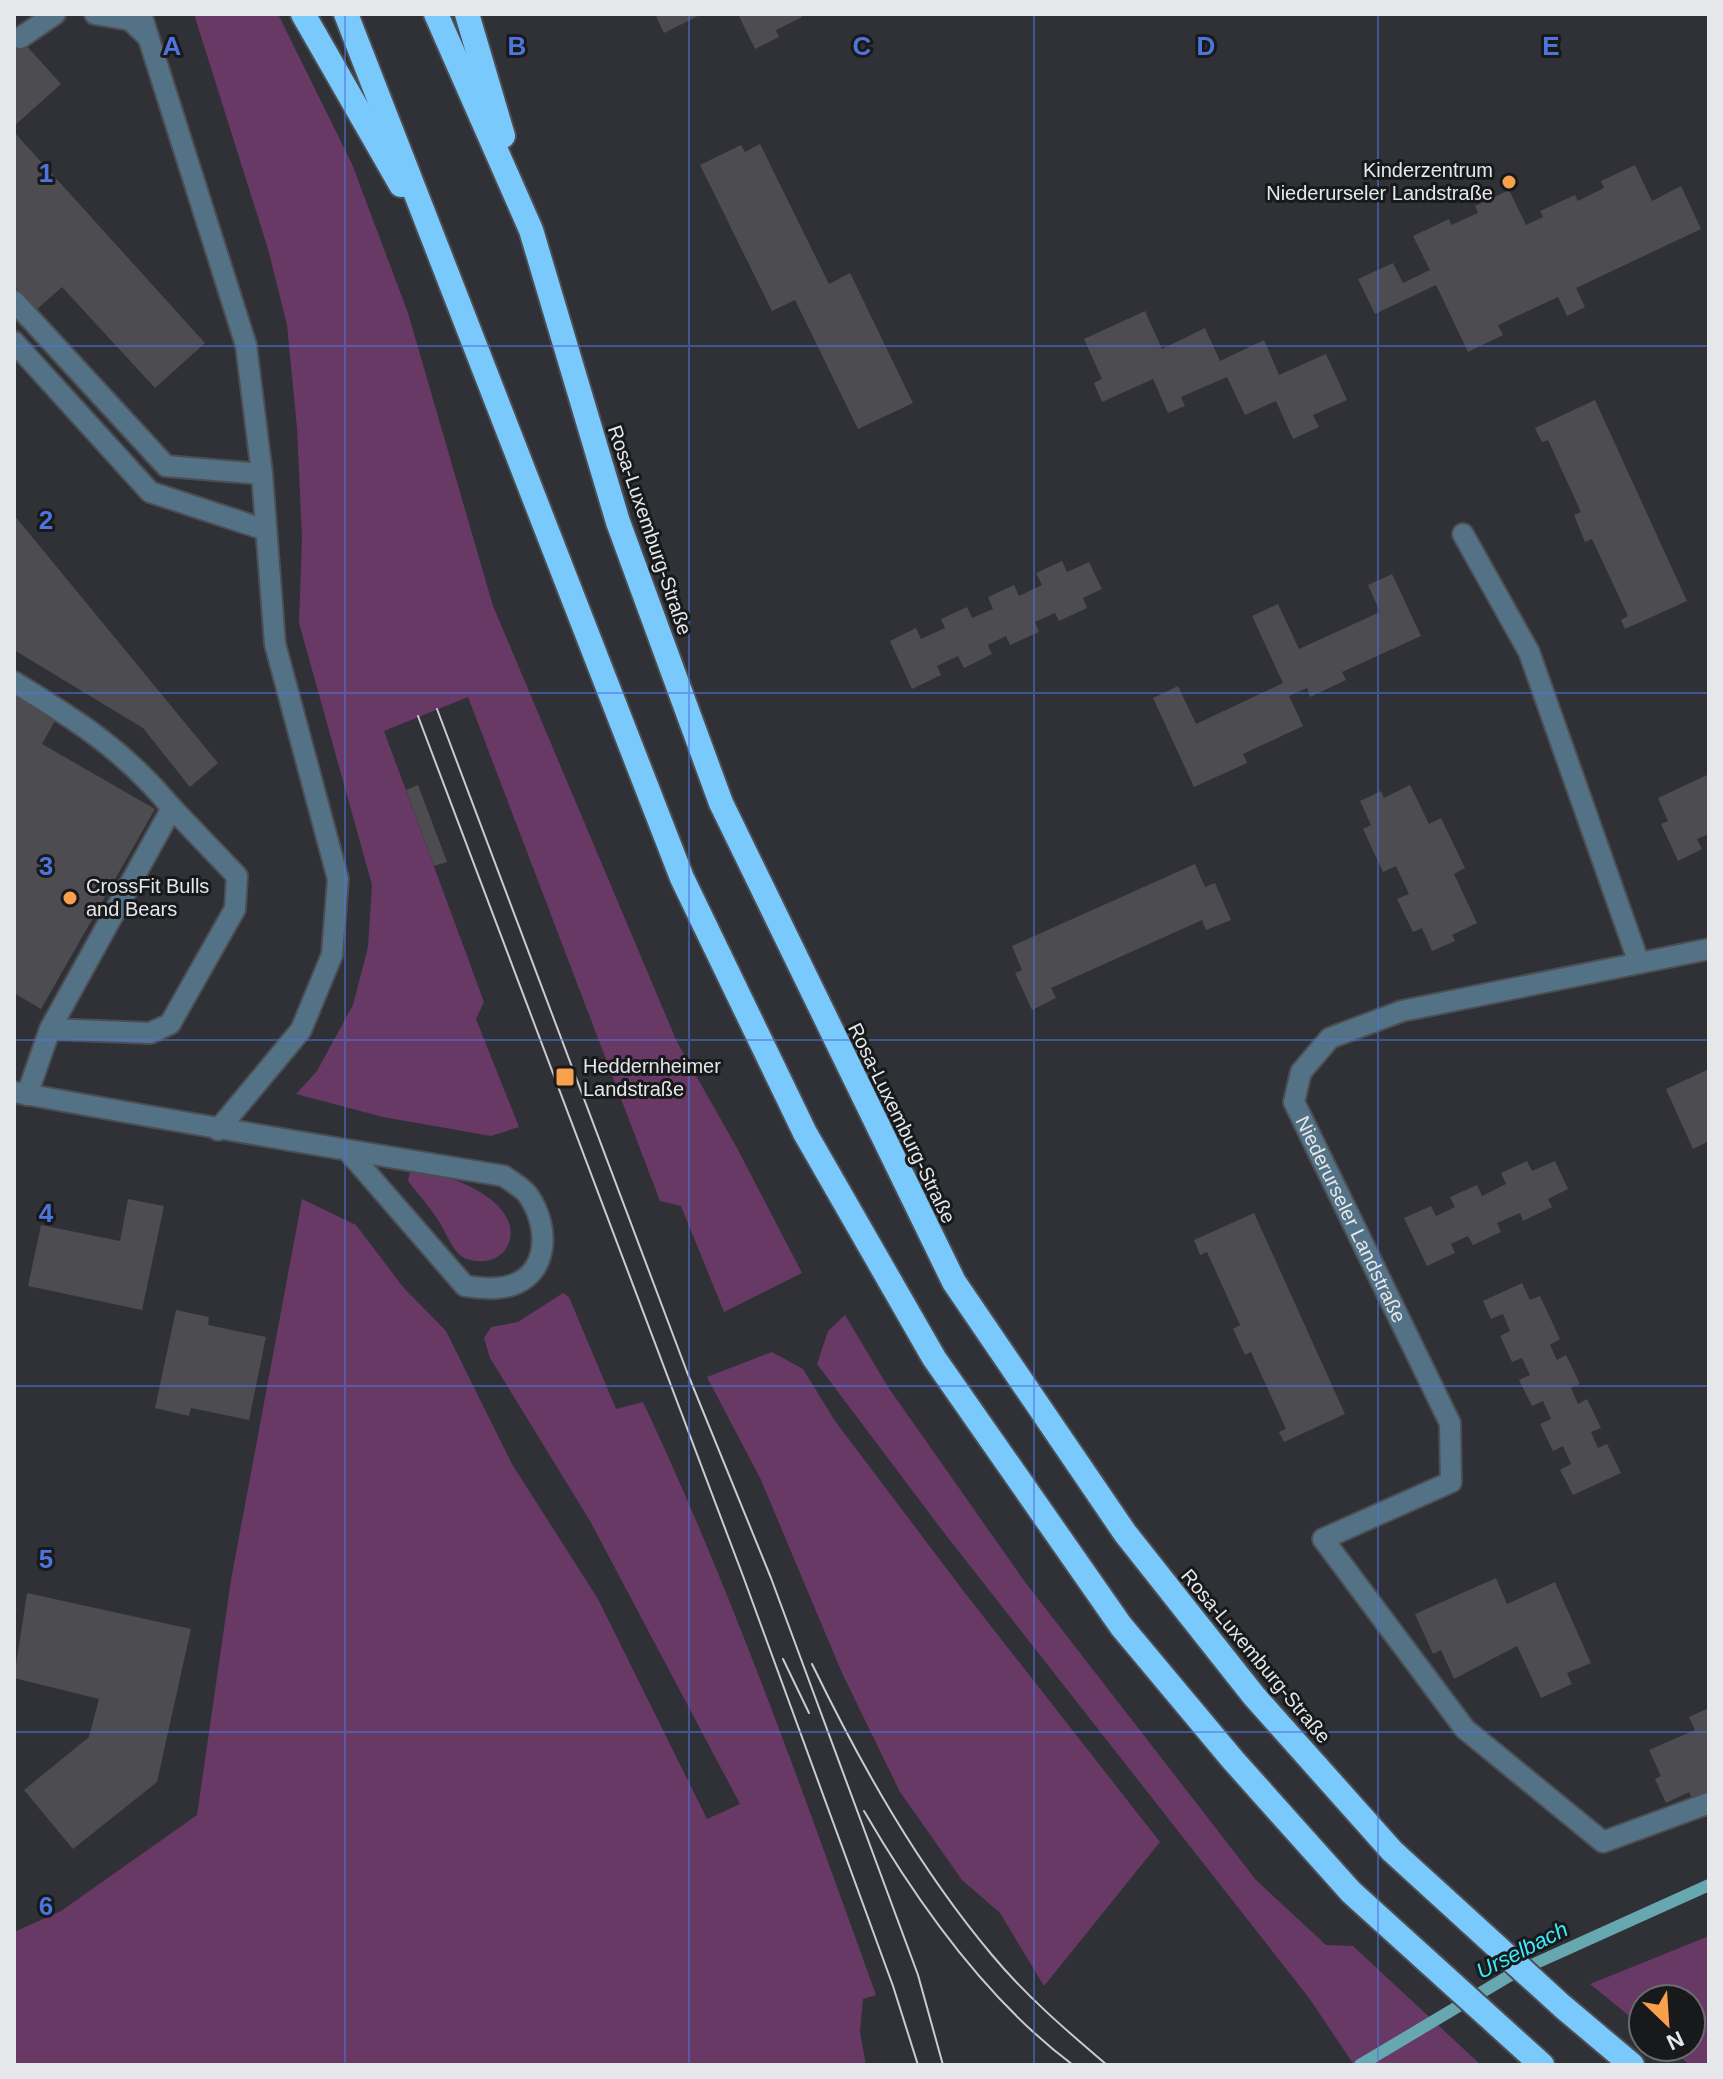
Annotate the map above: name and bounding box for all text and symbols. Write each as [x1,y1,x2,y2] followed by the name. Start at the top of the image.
[163,31,182,61] text: A
[508,31,526,61] text: B
[853,31,872,61] text: C
[1197,31,1215,61] text: D
[1542,31,1560,61] text: E
[39,158,53,188] text: 1
[1266,159,1493,204] place label: Kinderzentrum Niederurseler Landstraße
[1500,173,1518,191] marker: Kinderzentrum Niederurseler Landstraße
[604,422,696,638] street label: Rosa-Luxemburg-Straße
[39,505,53,535] text: 2
[39,851,53,881] text: 3
[86,875,209,920] place label: CrossFit Bulls and Bears
[61,889,79,907] marker: CrossFit Bulls and Bears
[844,1019,960,1227] street label: Rosa-Luxemburg-Straße
[583,1055,721,1100] place label: Heddernheimer Landstraße
[554,1066,576,1088] marker: Heddernheimer Landstraße
[1292,1112,1410,1326] street label: Niederurseler Landstraße
[39,1198,54,1228] text: 4
[39,1544,53,1574] text: 5
[1177,1565,1335,1747] street label: Rosa-Luxemburg-Straße
[39,1891,53,1921] text: 6
[1472,1916,1572,1984] water label: Urselbach
[1627,1983,1707,2063] north arrow
[1663,2026,1688,2055] text: N

